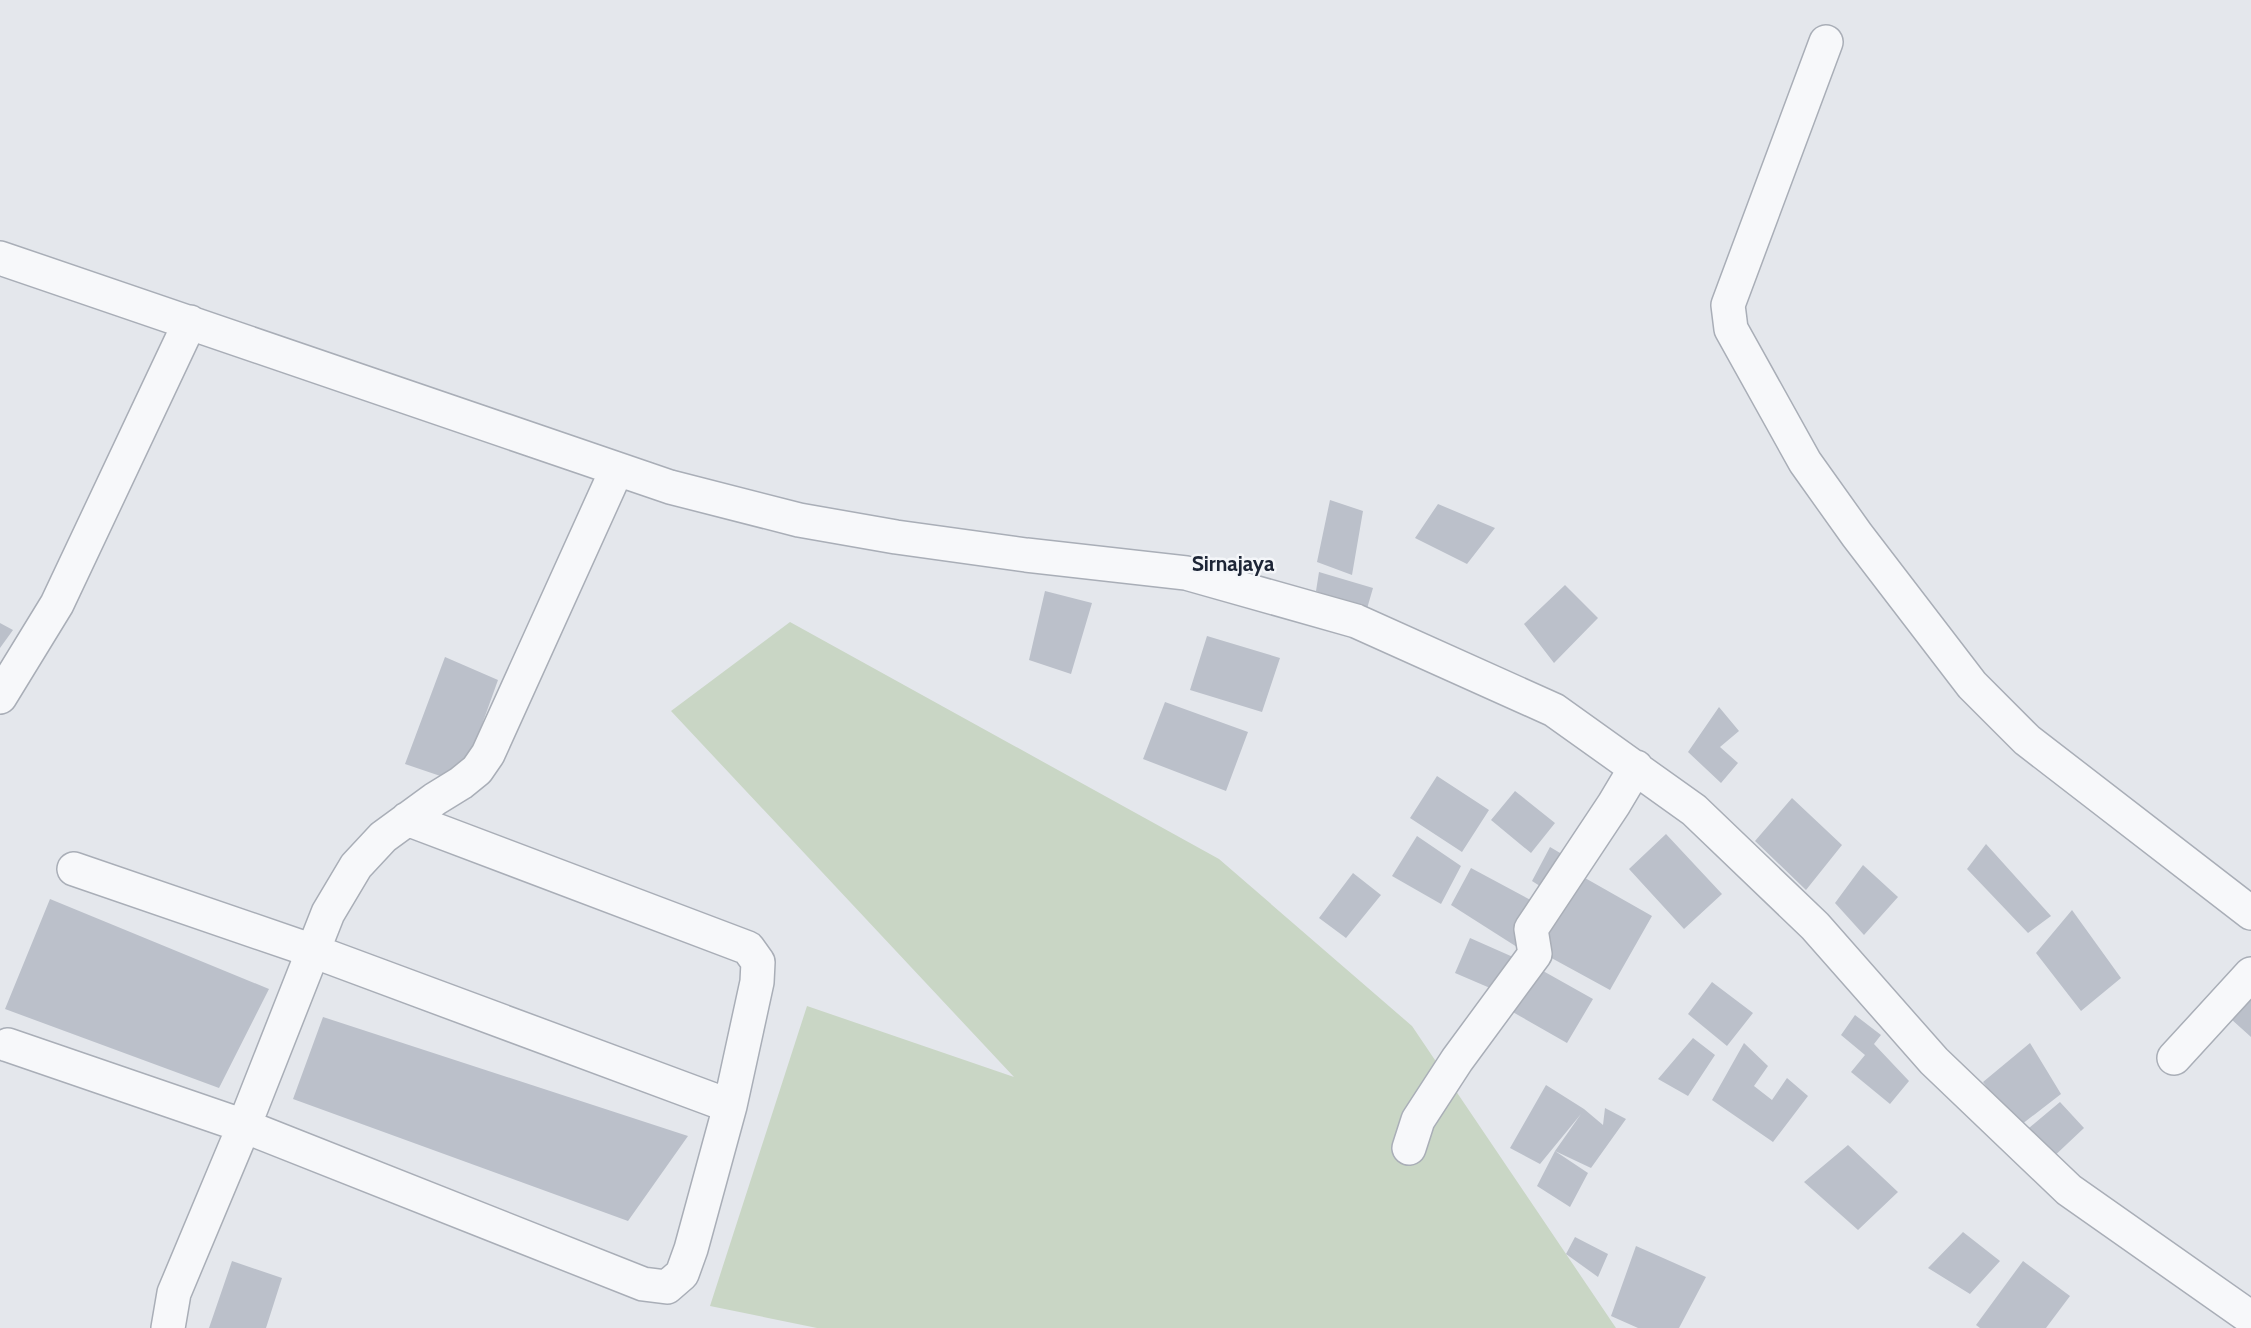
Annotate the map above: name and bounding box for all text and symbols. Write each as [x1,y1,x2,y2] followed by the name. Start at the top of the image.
[1192,551,1275,576] district label: Sirnajaya

